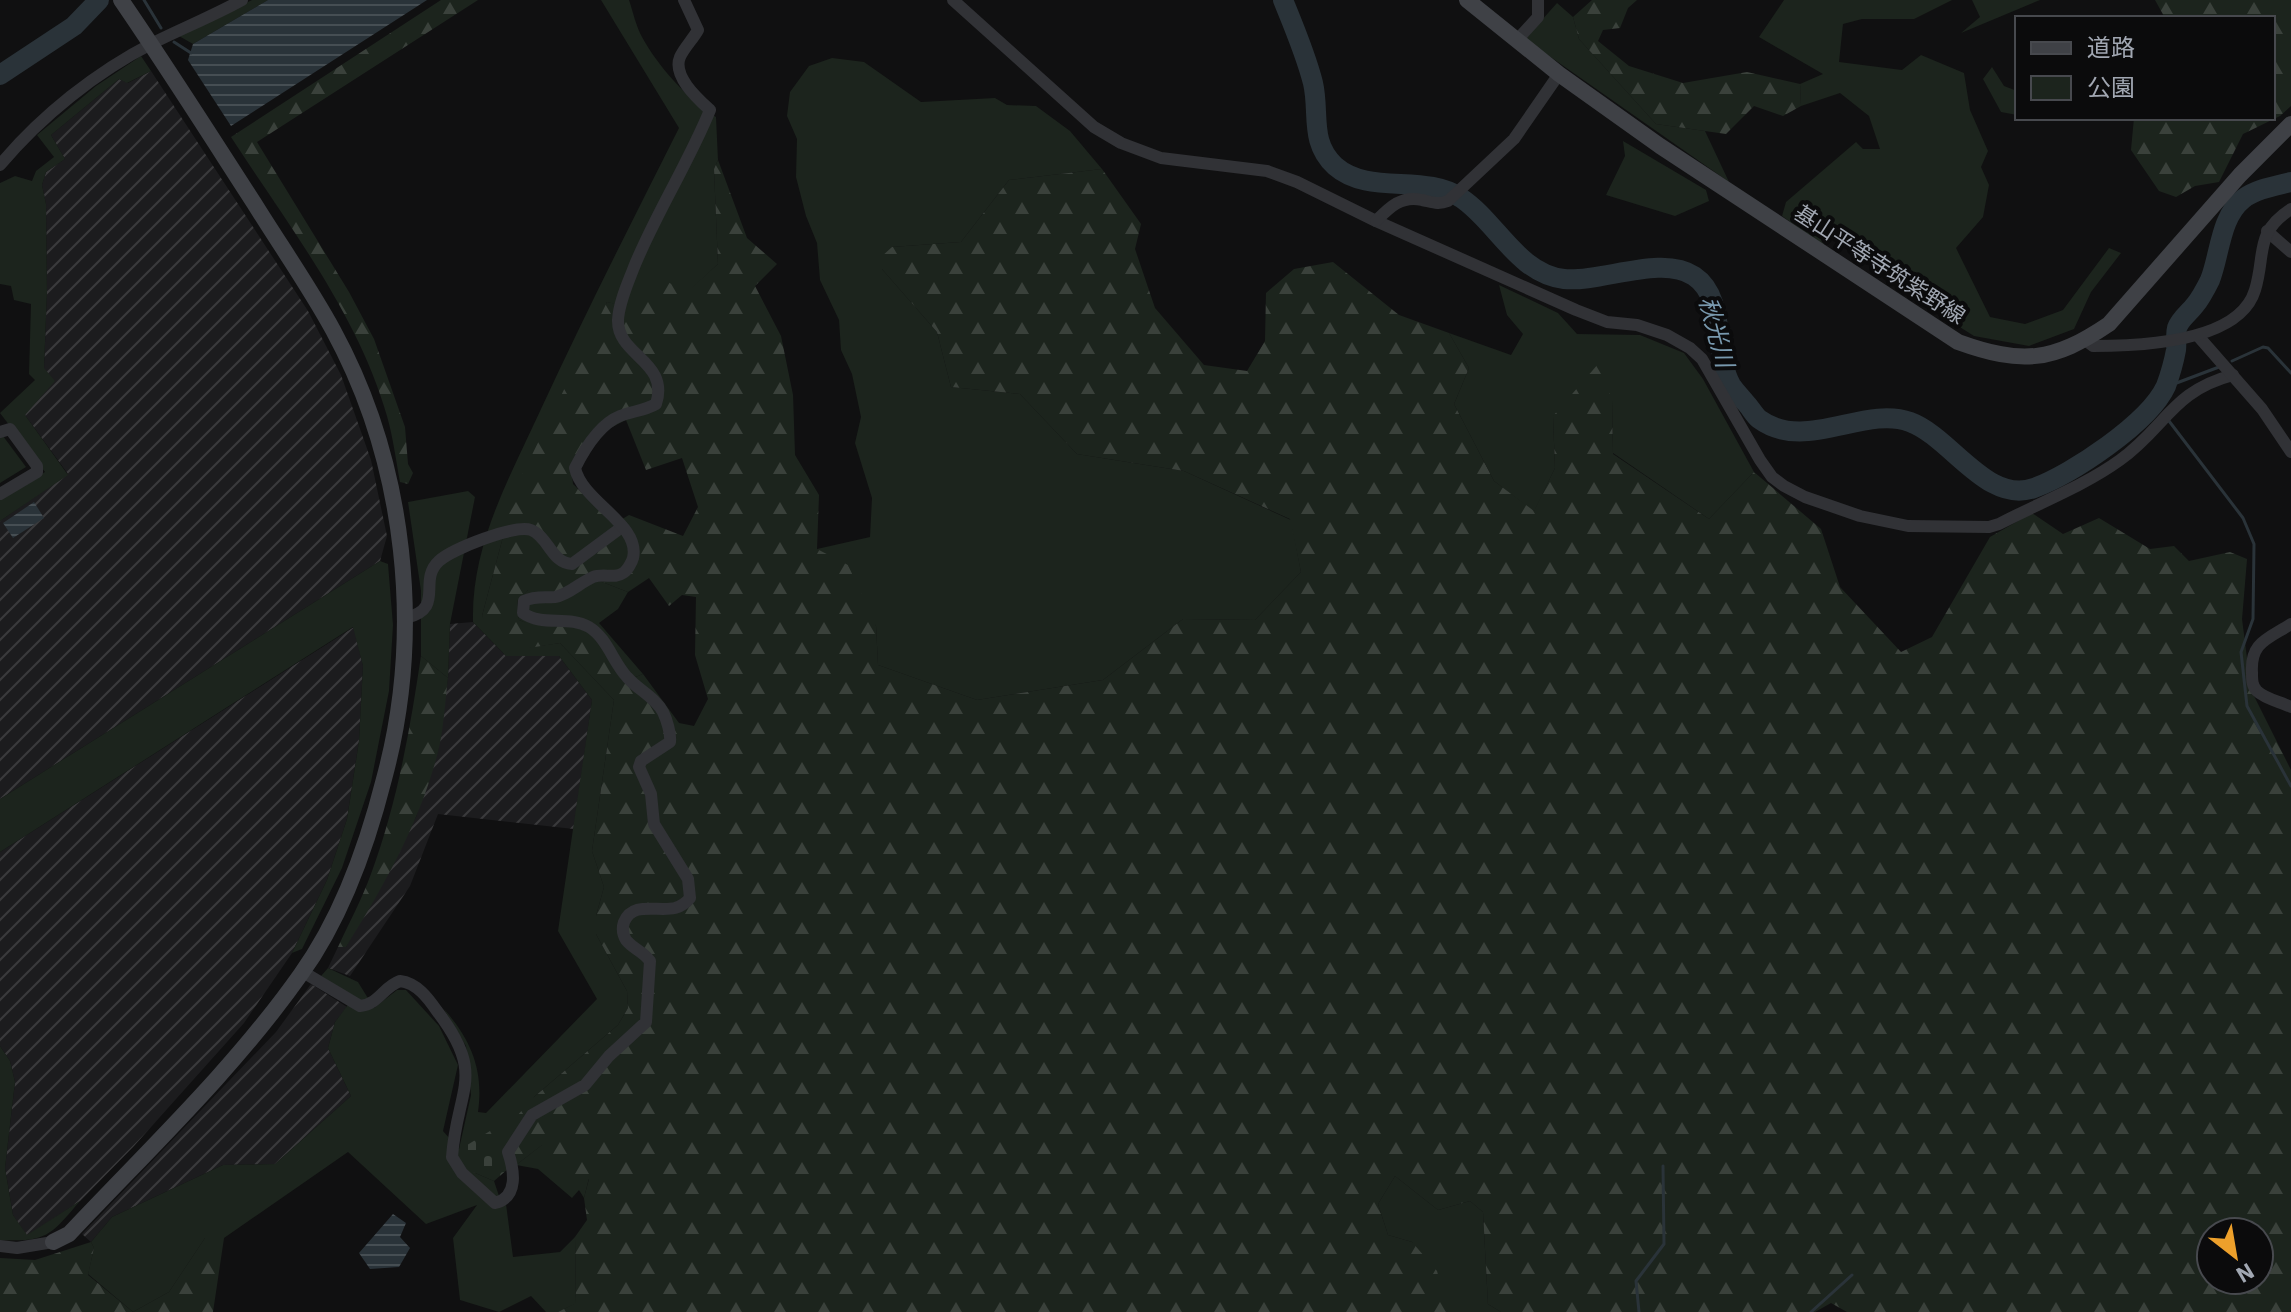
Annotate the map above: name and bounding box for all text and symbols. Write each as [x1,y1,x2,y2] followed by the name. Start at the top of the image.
[2015,16,2275,120] legend
[2087,31,2135,63] text: 道路
[2087,71,2135,103] text: 公園
[1789,197,1971,330] street label: 基山平等寺筑紫野線
[1692,293,1743,374] water label: 秋光川
[2195,1216,2275,1296] north arrow
[2231,1257,2260,1290] text: N

